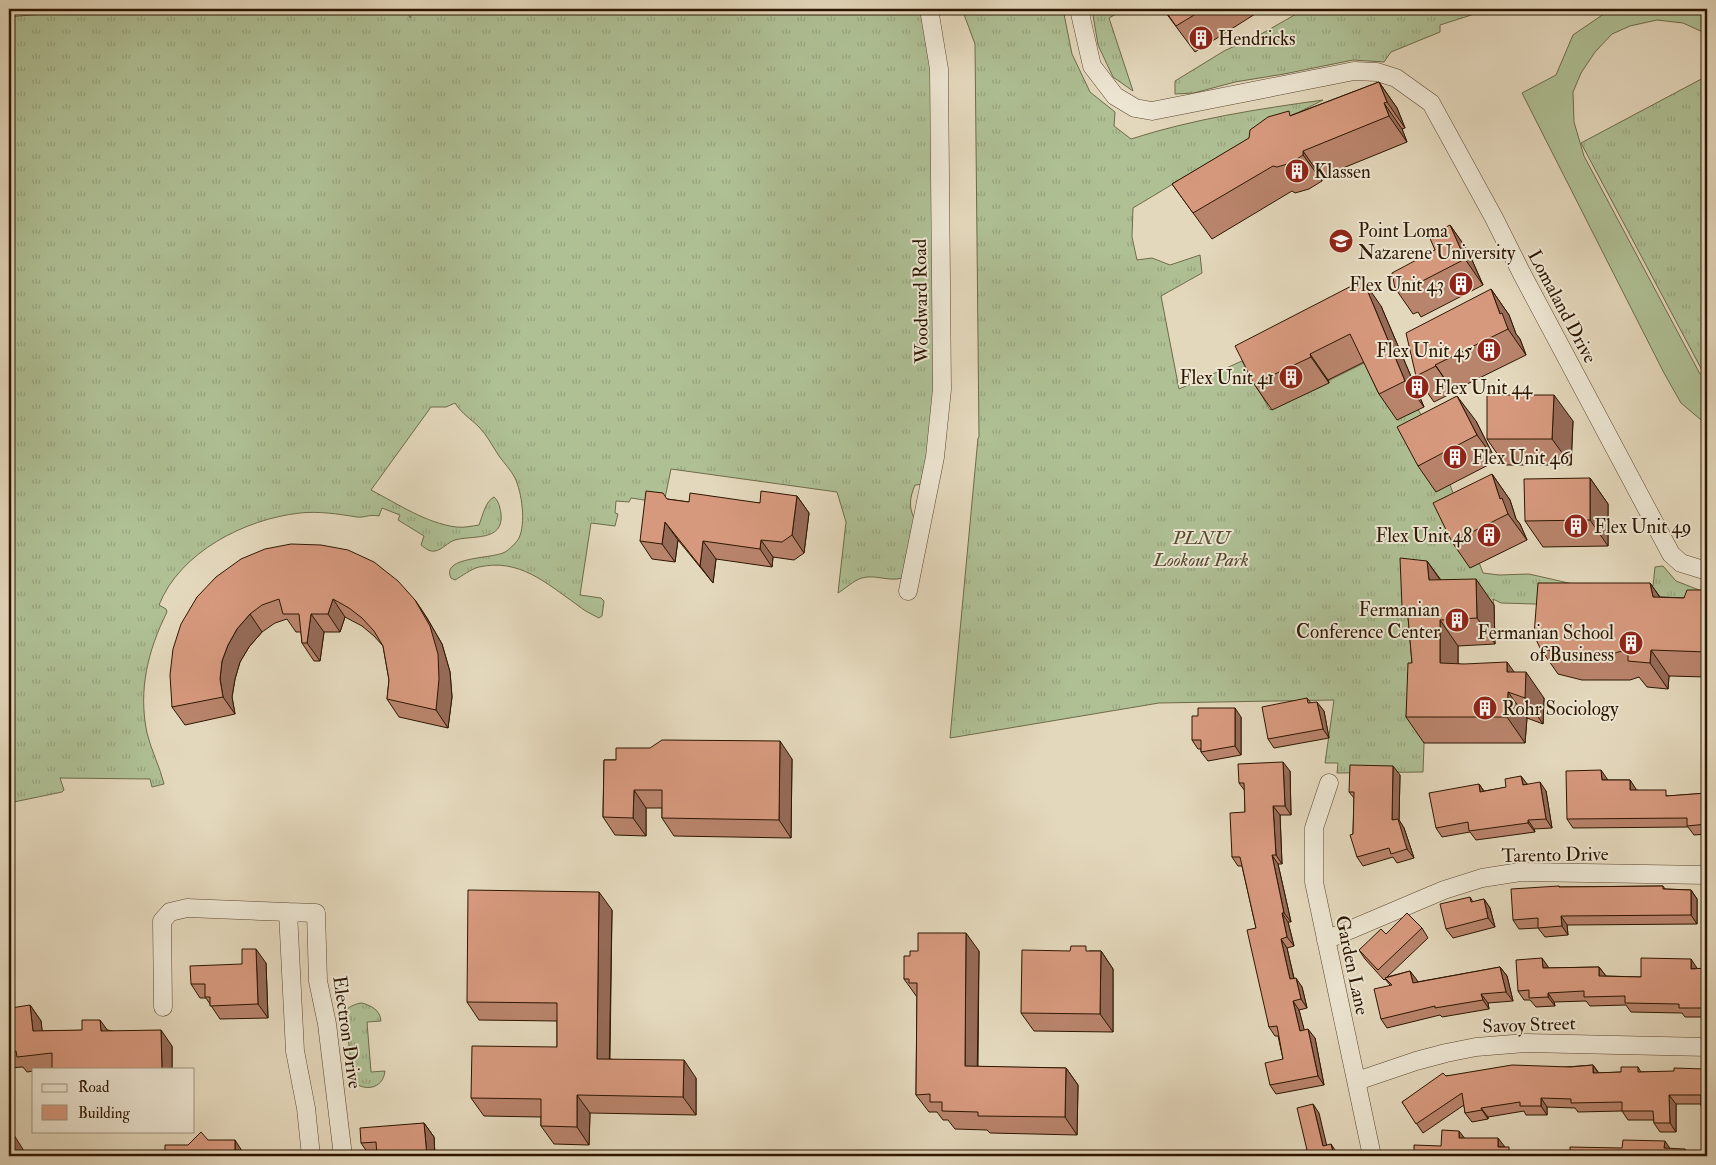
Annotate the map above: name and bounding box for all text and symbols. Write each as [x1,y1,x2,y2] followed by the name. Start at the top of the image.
[1188,25,1214,51] building icon: Hendricks
[1218,27,1296,51] place label: Hendricks
[1284,158,1310,184] building icon: Klassen
[1314,160,1371,184] place label: Klassen
[1358,219,1516,265] place label: Point Loma Nazarene University
[1328,228,1354,254] school or university icon: Point Loma Nazarene University
[908,238,934,365] street label: Woodward Road
[1522,246,1602,367] street label: Lomaland Drive
[1448,271,1474,297] building icon: Flex Unit 43
[1349,273,1444,297] place label: Flex Unit 43
[1476,337,1502,363] building icon: Flex Unit 45
[1376,339,1473,363] place label: Flex Unit 45
[1278,364,1304,390] building icon: Flex Unit 41
[1180,366,1274,390] place label: Flex Unit 41
[1404,374,1430,400] building icon: Flex Unit 44
[1434,376,1533,400] place label: Flex Unit 44
[1442,444,1468,470] building icon: Flex Unit 46
[1472,446,1571,470] place label: Flex Unit 46
[1563,513,1589,539] building icon: Flex Unit 49
[1594,515,1691,539] place label: Flex Unit 49
[1476,522,1502,548] building icon: Flex Unit 48
[1375,524,1472,548] place label: Flex Unit 48
[1152,526,1249,572] park label: PLNU Lookout Park
[1296,598,1440,644] place label: Fermanian Conference Center
[1444,607,1470,633] building icon: Fermanian Conference Center
[1477,621,1614,667] place label: Fermanian School of Business
[1618,630,1644,656] building icon: Fermanian School of Business
[1472,695,1498,721] building icon: Rohr Sociology
[1502,697,1619,721] place label: Rohr Sociology
[1501,842,1609,868] street label: Tarento Drive
[1330,913,1374,1017] street label: Garden Lane
[327,974,367,1090] street label: Electron Drive
[1482,1011,1576,1039] street label: Savoy Street
[32,1068,195,1132] legend
[78,1078,110,1097] text: Road
[78,1104,130,1123] text: Building

